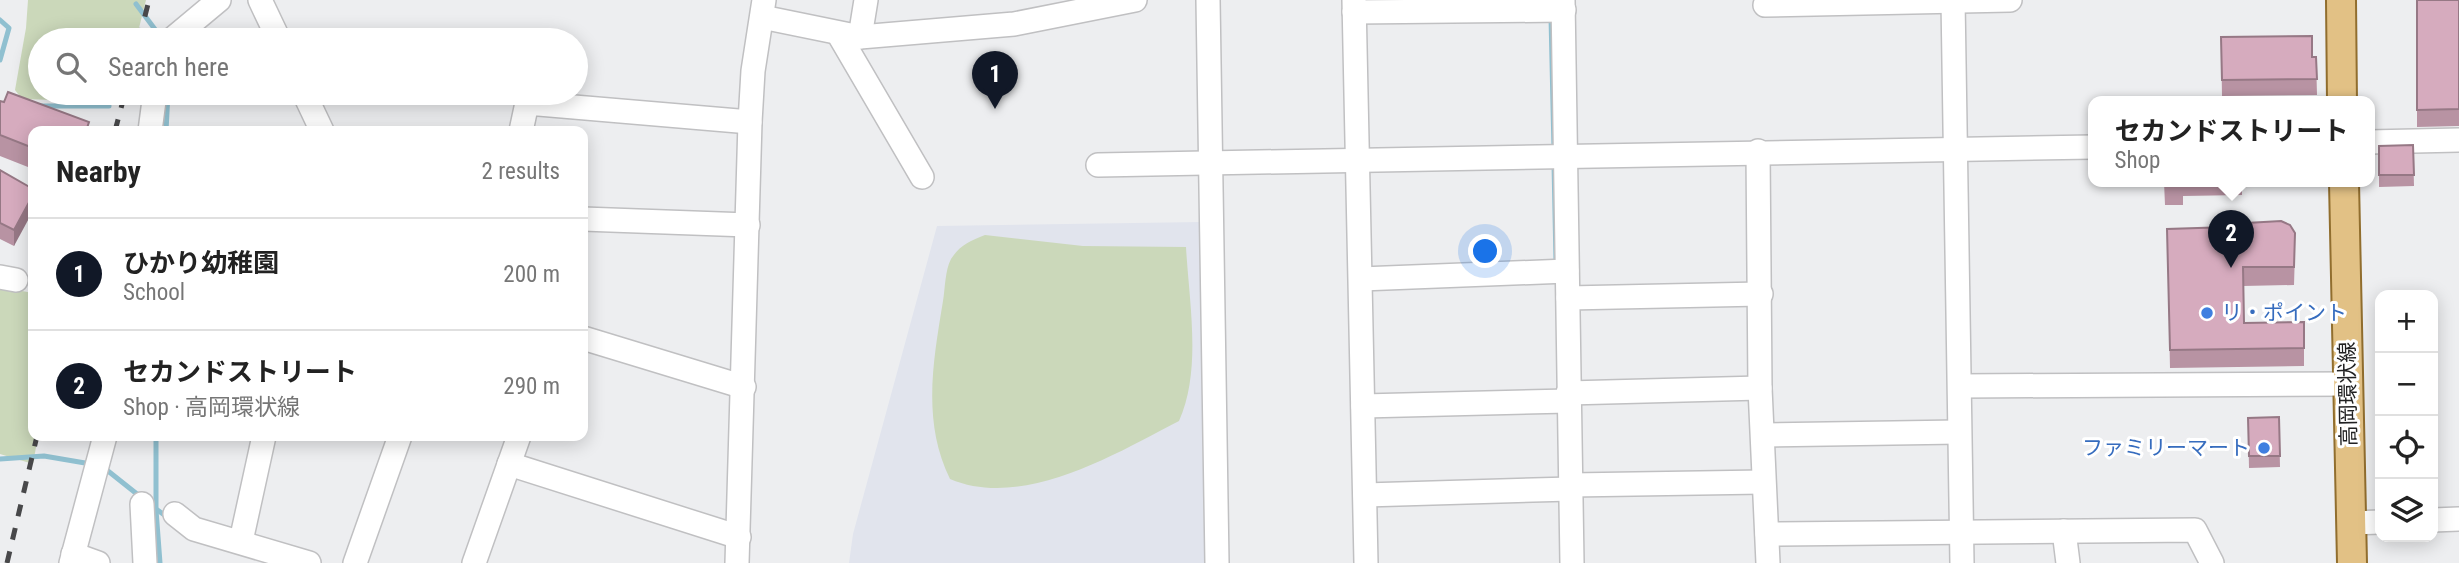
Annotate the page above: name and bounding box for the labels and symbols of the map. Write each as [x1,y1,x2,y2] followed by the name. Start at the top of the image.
[972,51,1018,109] pin: 1
[2208,210,2254,268] pin: 2
[1468,234,1502,268] your location
[2221,301,2347,325] place label: リ・ポイント
[2199,305,2215,321] marker: リ・ポイント
[2335,341,2361,447] street label: 高岡環状線
[2082,436,2250,460] place label: ファミリーマート
[2256,440,2272,456] marker: ファミリーマート

